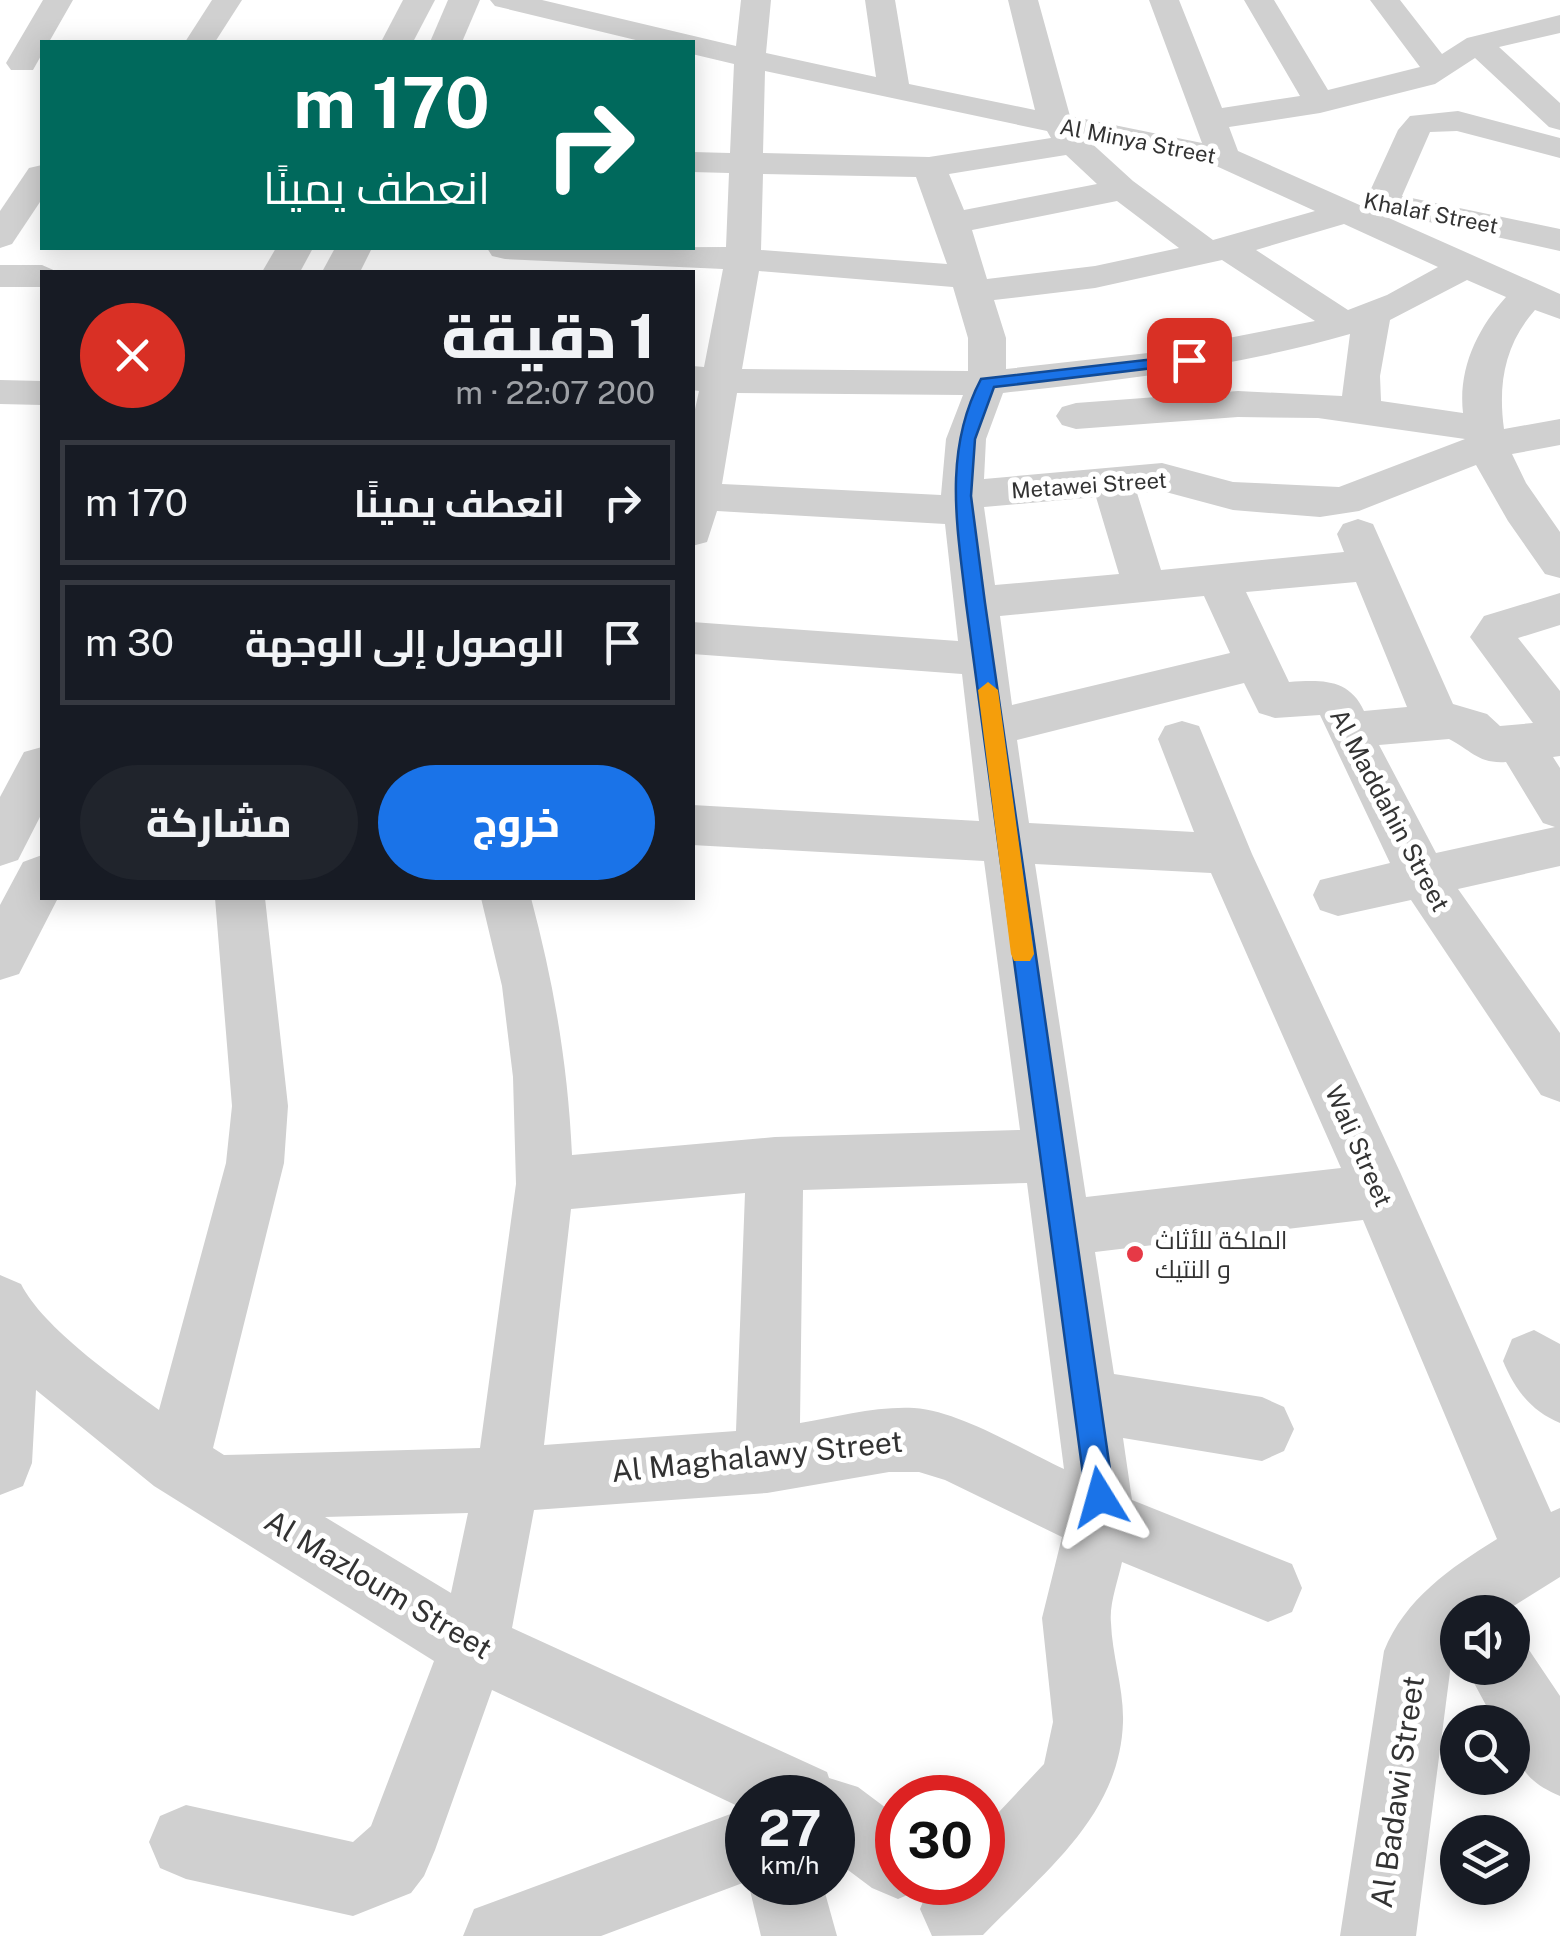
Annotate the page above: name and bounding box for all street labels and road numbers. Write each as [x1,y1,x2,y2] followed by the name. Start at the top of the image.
[1058,113,1218,169] street label: Al Minya Street
[1362,187,1500,239] street label: Khalaf Street
[1010,467,1168,503] street label: Metawei Street
[1324,704,1456,916] street label: Al Maddahin Street
[1319,1081,1399,1211] street label: Wali Street
[609,1423,904,1489] street label: Al Maghalawy Street
[258,1502,499,1666] street label: Al Mazloum Street
[1363,1673,1431,1910] street label: Al Badawi Street

